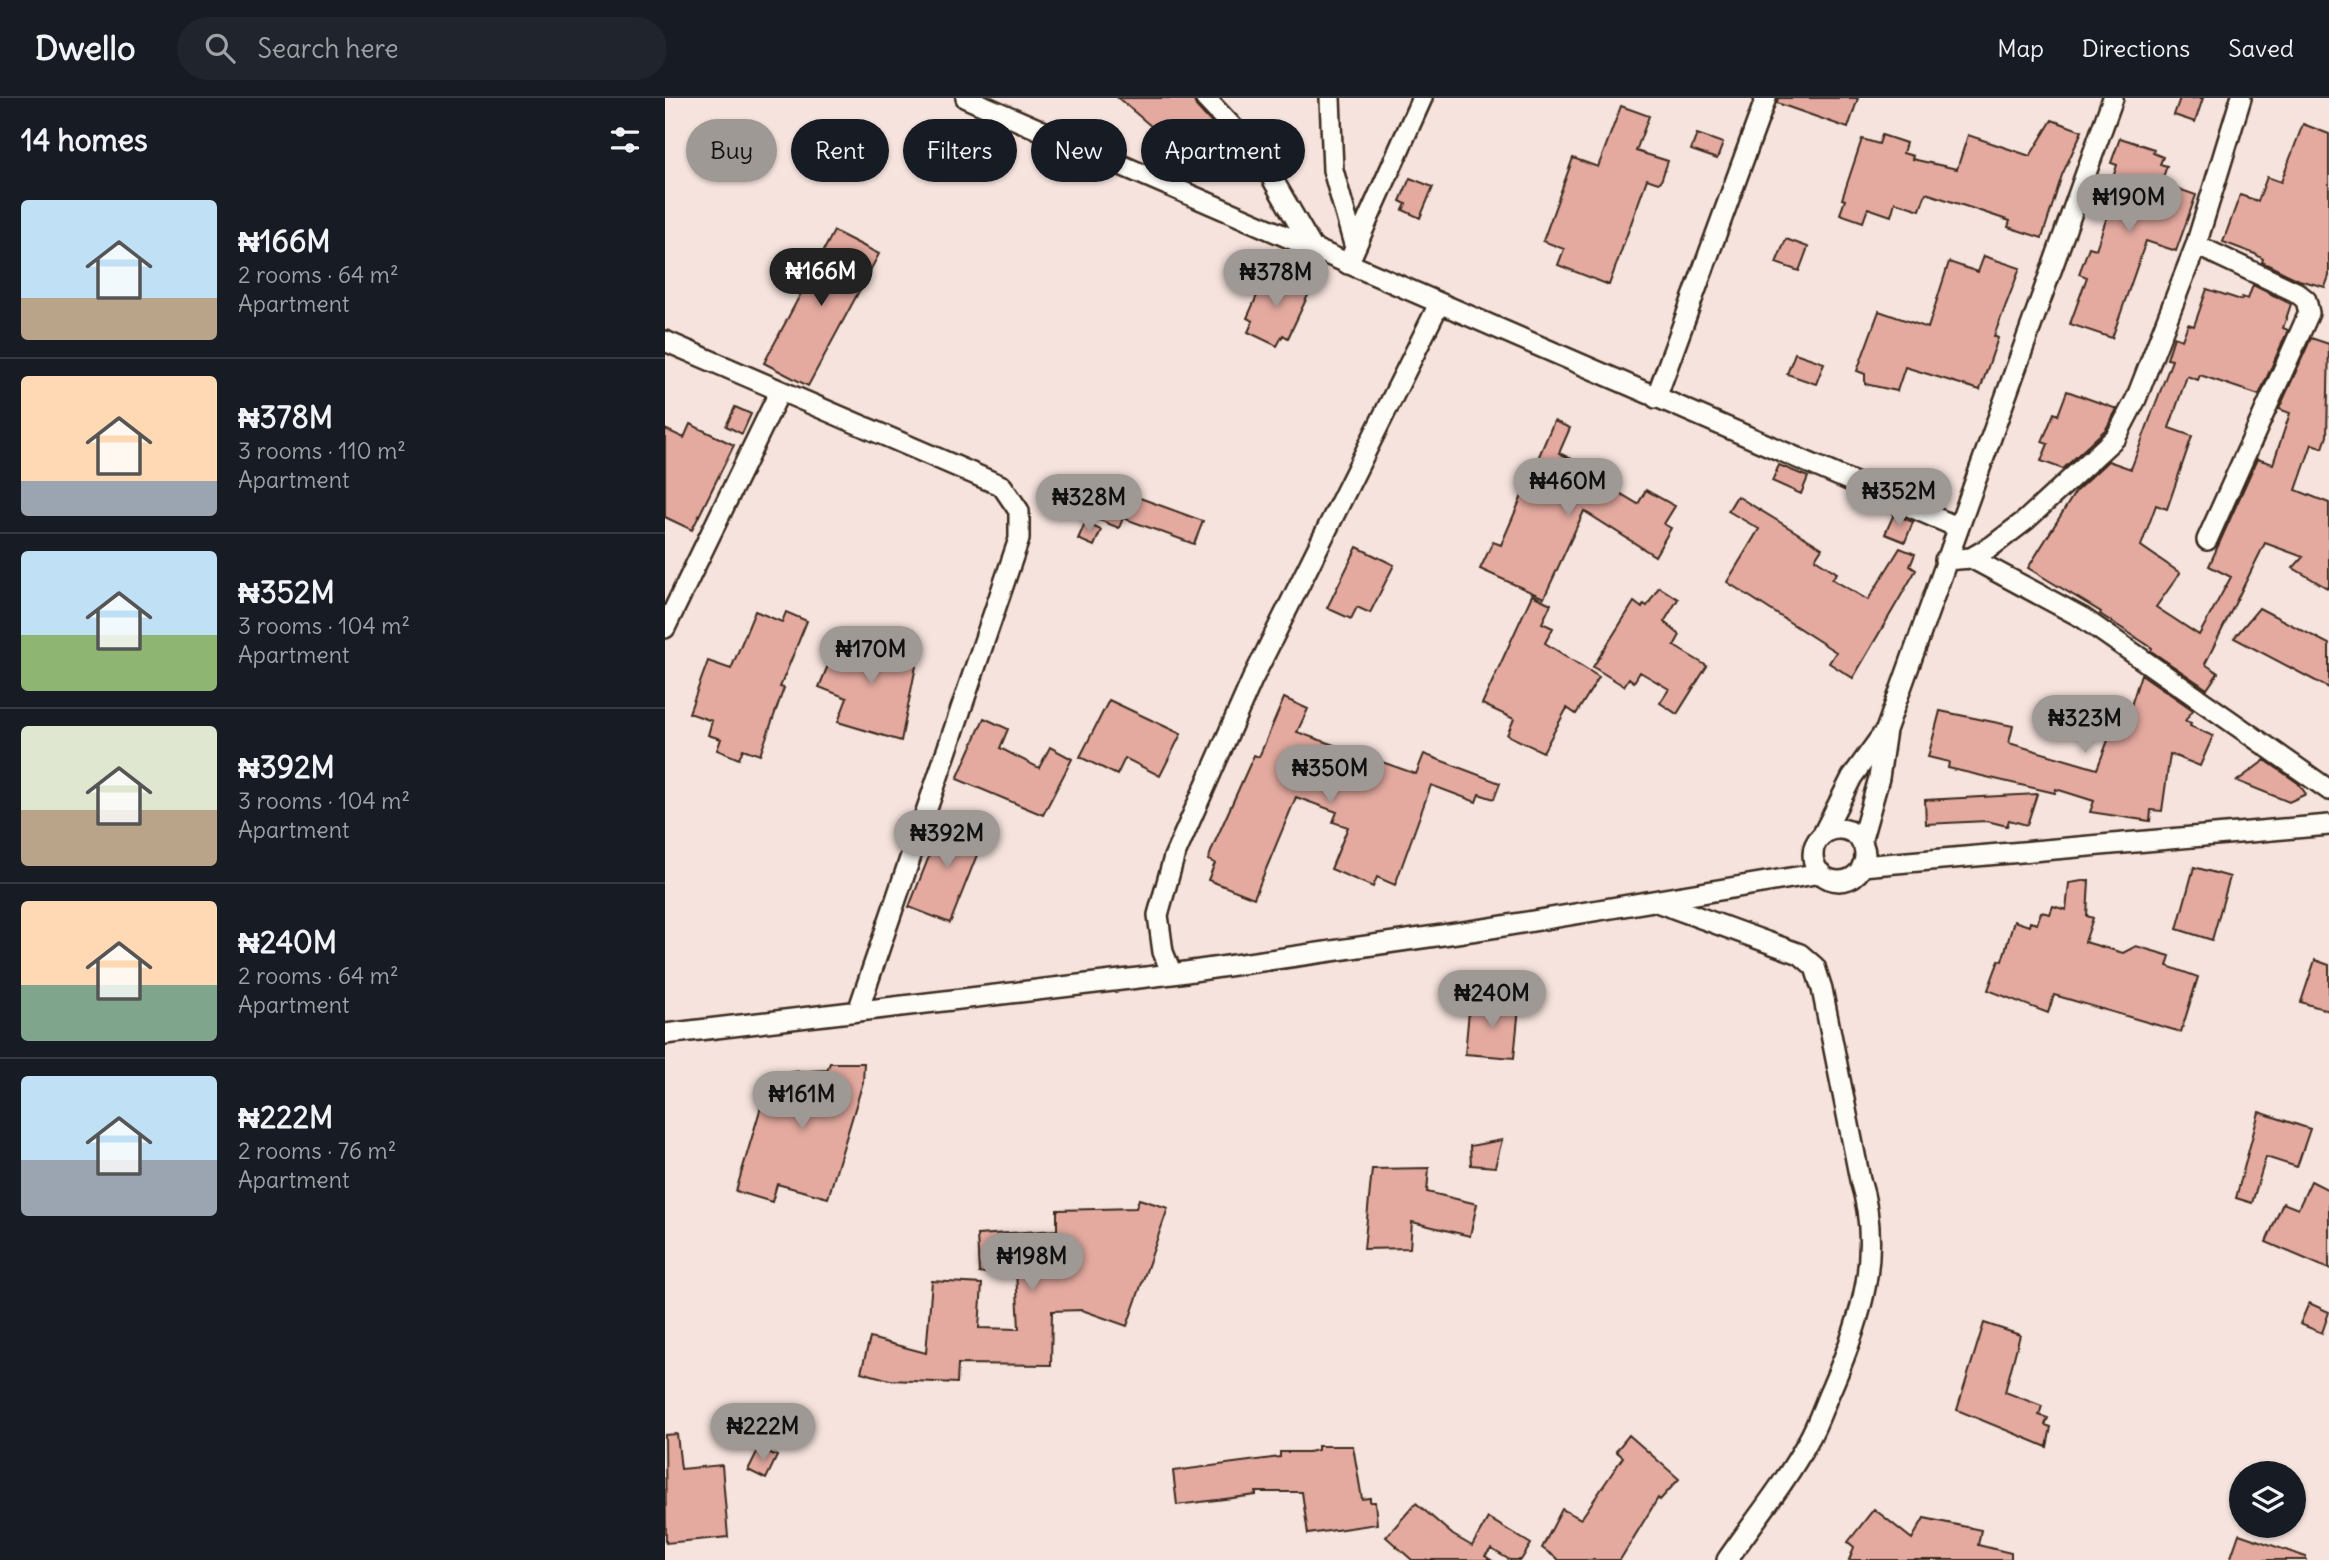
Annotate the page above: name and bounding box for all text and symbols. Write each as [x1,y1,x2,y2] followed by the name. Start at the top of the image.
[177,17,667,80] search box
[35,27,135,69] text: Dwello
[201,29,239,67] icon: search
[257,32,398,65] text: Search here
[1997,33,2044,63] text: Map
[2082,33,2190,63] text: Directions
[2228,33,2294,63] text: Saved
[686,119,777,182] chip: Buy
[791,119,889,182] chip: Rent
[903,119,1017,182] chip: Filters
[1031,119,1127,182] chip: New
[1141,119,1305,182] chip: Apartment
[21,121,148,159] text: 14 homes
[606,121,644,159] icon: filters
[2080,174,2178,234] pin: ₦190M
[2093,182,2165,211] text: ₦190M
[238,222,331,260] text: ₦166M
[77,228,161,312] icon: home
[772,248,870,308] pin: ₦166M
[1227,250,1325,309] pin: ₦378M
[786,256,856,285] text: ₦166M
[1240,257,1312,286] text: ₦378M
[238,260,399,289] text: 2 rooms · 64 m²
[238,289,350,318] text: Apartment
[238,398,333,436] text: ₦378M
[77,404,161,488] icon: home
[238,436,406,465] text: 3 rooms · 110 m²
[1519,458,1617,518] pin: ₦460M
[238,465,350,494] text: Apartment
[1530,466,1607,495] text: ₦460M
[1850,468,1948,528] pin: ₦352M
[1040,474,1138,534] pin: ₦328M
[1862,476,1936,505] text: ₦352M
[1052,482,1126,511] text: ₦328M
[238,573,335,611] text: ₦352M
[77,579,161,663] icon: home
[238,611,410,640] text: 3 rooms · 104 m²
[822,626,920,686] pin: ₦170M
[836,634,906,663] text: ₦170M
[238,640,350,669] text: Apartment
[2036,696,2134,755] pin: ₦323M
[2048,703,2122,732] text: ₦323M
[1281,746,1379,805] pin: ₦350M
[238,748,335,786] text: ₦392M
[1292,753,1368,782] text: ₦350M
[77,754,161,838] icon: home
[238,786,410,815] text: 3 rooms · 104 m²
[898,810,996,870] pin: ₦392M
[238,815,350,844] text: Apartment
[910,818,984,847] text: ₦392M
[238,923,337,961] text: ₦240M
[77,929,161,1013] icon: home
[238,961,399,990] text: 2 rooms · 64 m²
[1443,970,1541,1030] pin: ₦240M
[1454,978,1530,1007] text: ₦240M
[238,990,350,1019] text: Apartment
[753,1072,851,1131] pin: ₦161M
[769,1079,835,1108] text: ₦161M
[238,1098,333,1136] text: ₦222M
[77,1104,161,1188] icon: home
[238,1136,396,1165] text: 2 rooms · 76 m²
[238,1165,350,1194] text: Apartment
[983,1234,1081,1293] pin: ₦198M
[997,1241,1067,1270] text: ₦198M
[714,1404,812,1463] pin: ₦222M
[726,1411,800,1440] text: ₦222M
[2229,1461,2306,1538] map controls
[2229,1461,2306,1538] button: layers

